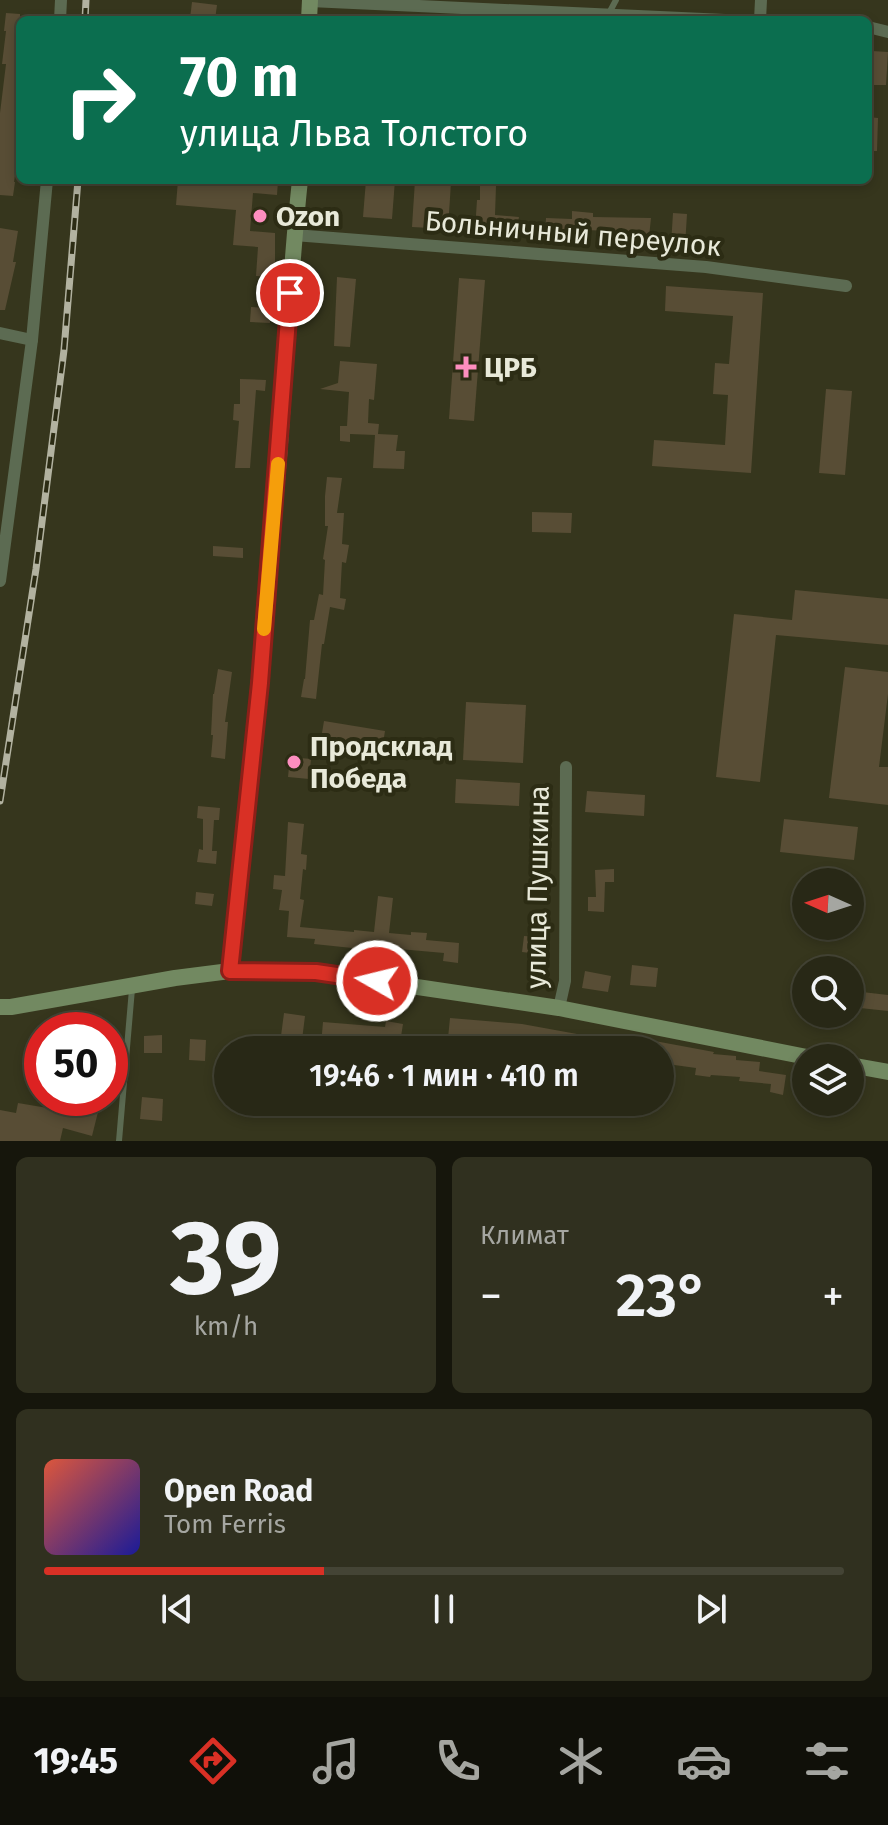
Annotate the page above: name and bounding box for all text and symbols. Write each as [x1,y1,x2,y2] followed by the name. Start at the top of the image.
[180,44,299,111] text: 70 m
[48,48,152,152] icon: right
[180,112,528,156] text: улица Льва Толстого
[276,200,340,233] place label: Ozon
[424,204,723,263] street label: Больничный переулок
[251,207,269,225] marker: Ozon
[256,259,324,327] pin
[268,271,312,315] icon: arrive
[484,351,537,384] place label: ЦРБ
[455,356,477,378] marker: ЦРБ
[310,730,453,795] place label: Продсклад Победа
[285,753,303,771] marker: Продсклад Победа
[519,785,556,989] street label: улица Пушкина
[792,868,864,940] north arrow
[792,868,864,1116] map controls
[335,939,419,1023] position arrow
[792,956,864,1028] button: search
[24,1012,128,1116] speed limit sign: 50
[792,1044,864,1116] button: layers
[309,1058,579,1094] text: 19:46 · 1 мин · 410 m
[170,1196,282,1321] text: 39
[480,1220,569,1251] text: Климат
[616,1260,708,1332] text: 23°
[480,1270,502,1323] text: −
[822,1270,844,1323] text: +
[194,1311,258,1342] text: km/h
[164,1473,313,1509] text: Open Road
[164,1509,286,1540] text: Tom Ferris
[155,1587,199,1631] icon: previous
[422,1587,466,1631] icon: pause
[689,1587,733,1631] icon: next
[185,1733,241,1789] icon: directions
[308,1733,364,1789] icon: music
[430,1733,486,1789] icon: phone
[553,1733,609,1789] icon: climate
[676,1733,732,1789] icon: car
[799,1733,855,1789] icon: filters
[33,1739,118,1783] text: 19:45

